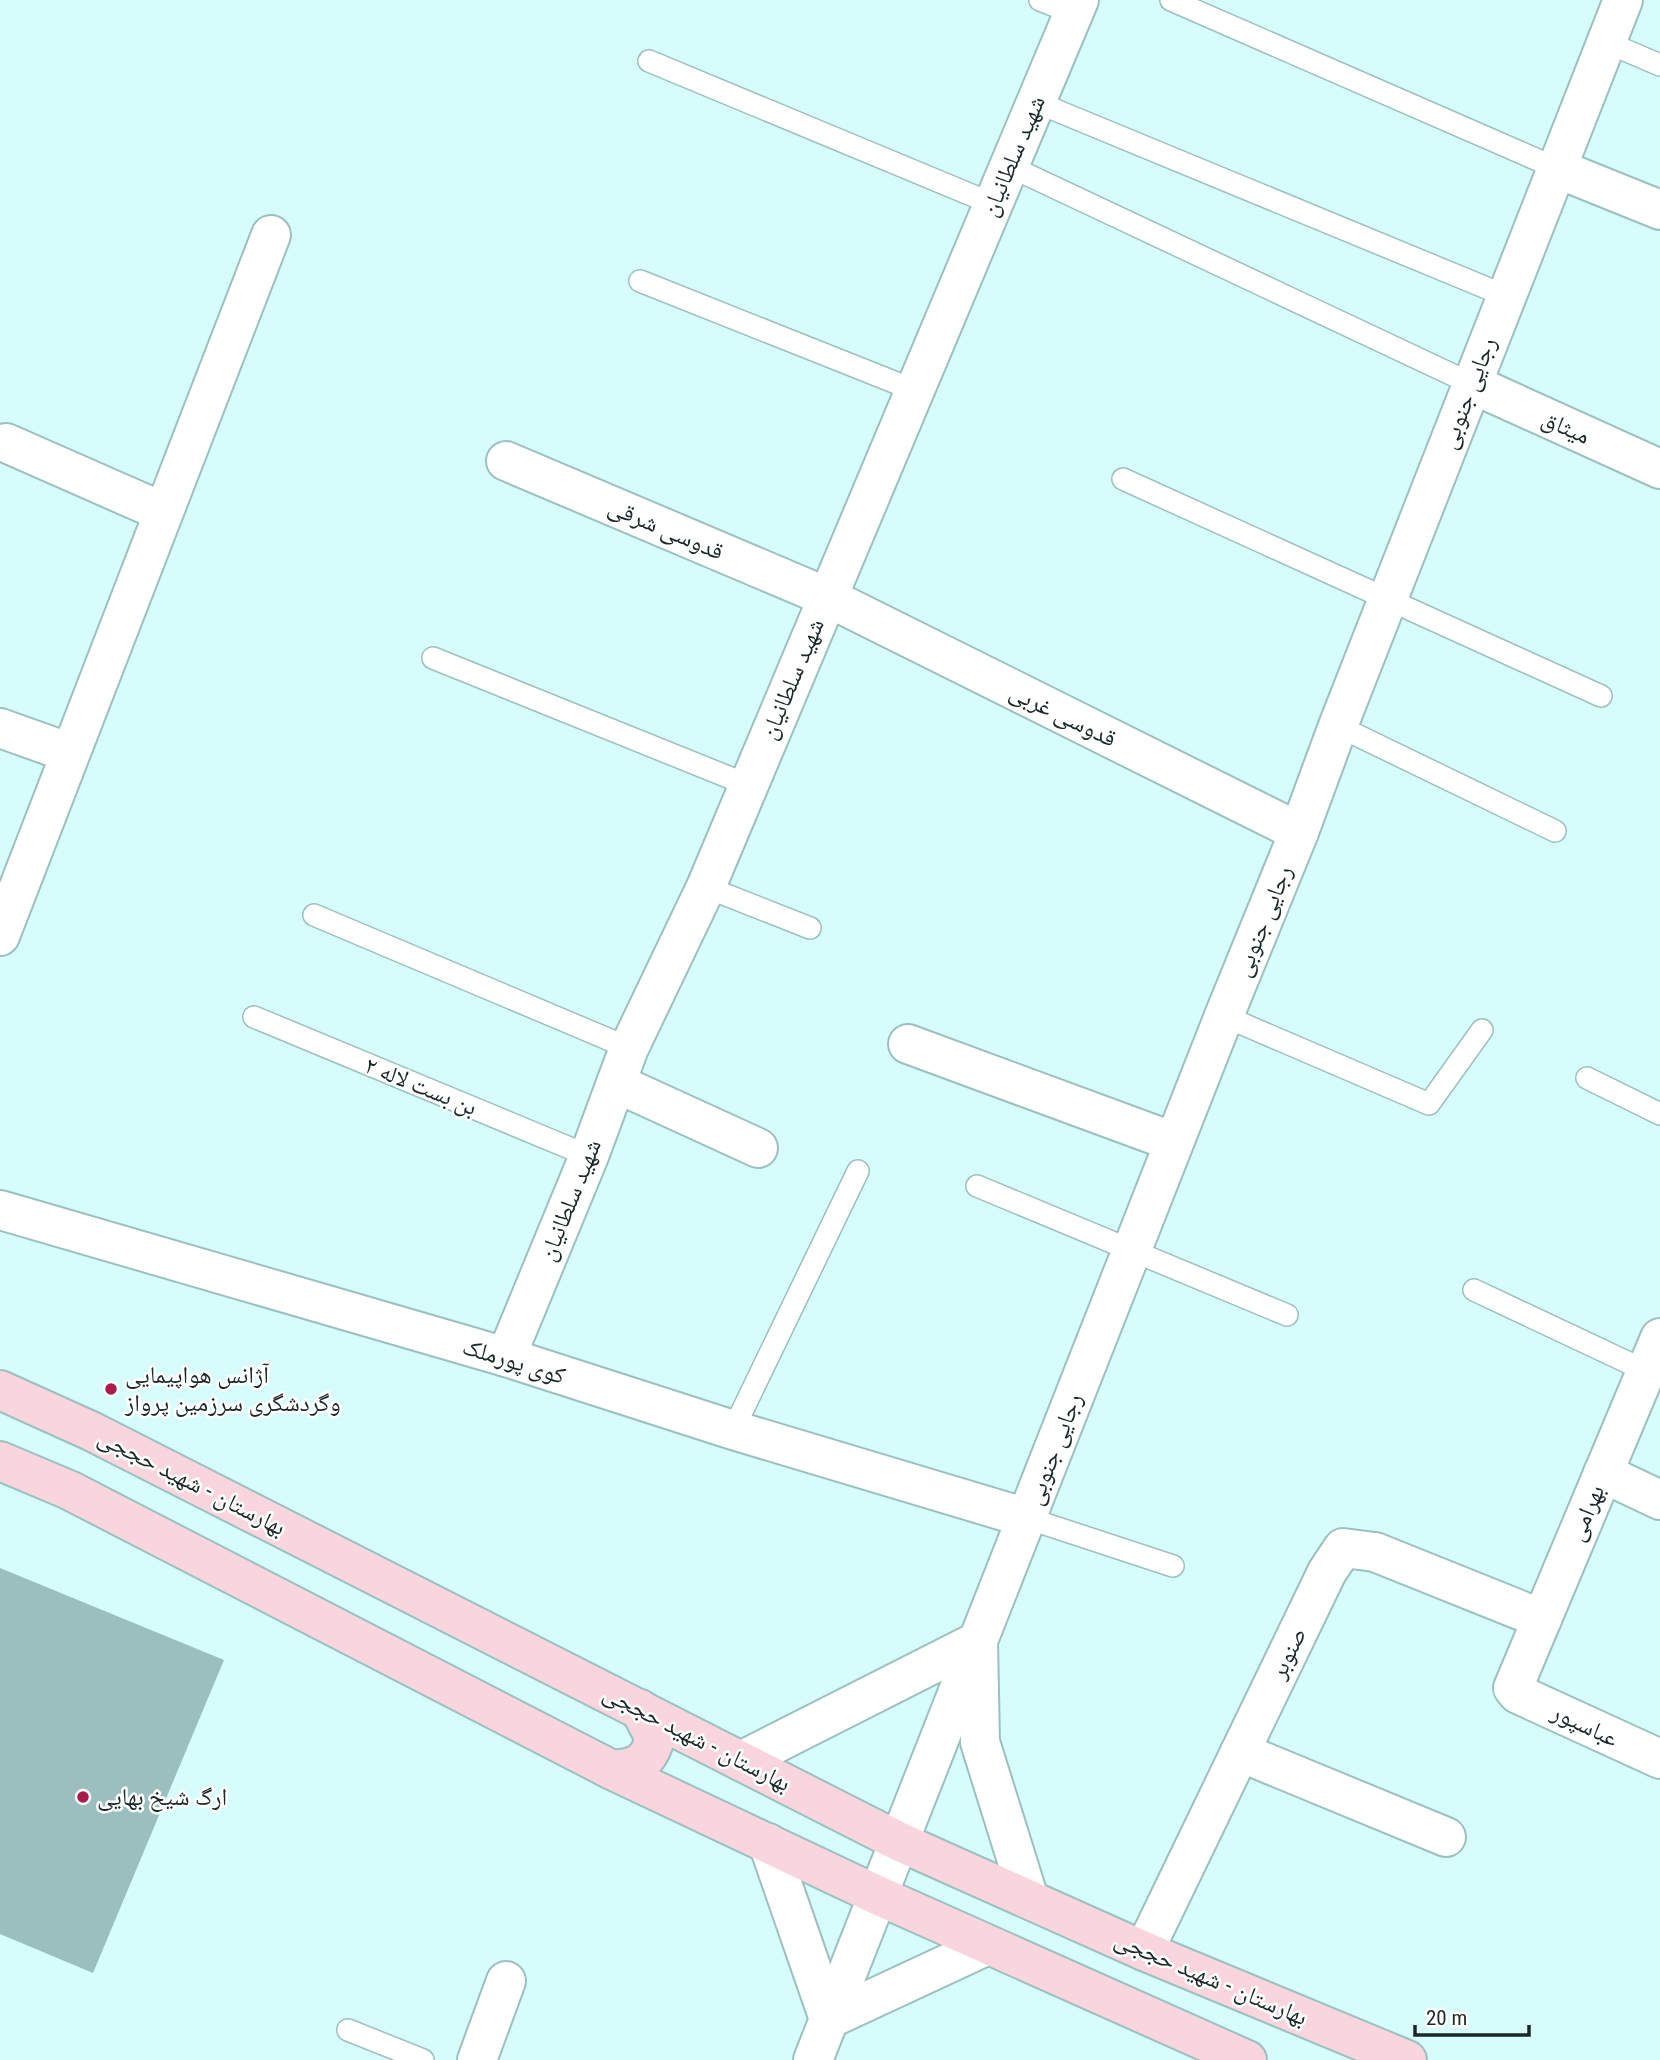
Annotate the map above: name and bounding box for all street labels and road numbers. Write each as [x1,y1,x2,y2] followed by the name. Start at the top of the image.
[975,91,1051,221] street label: شهید سلطانیان
[1434,333,1502,453] street label: رجایی جنوبی
[1538,404,1594,450] street label: میثاق
[604,492,728,566] street label: قدوسی شرقی
[754,614,830,744] street label: شهید سلطانیان
[1005,677,1121,753] street label: قدوسی غربی
[1228,861,1298,981] street label: رجایی جنوبی
[361,1051,481,1121] street label: بن بست لاله ۲
[533,1135,607,1265] street label: شهید سلطانیان
[459,1332,569,1390] street label: کوی پورملک
[1020,1389,1088,1509] street label: رجایی جنوبی
[94,1423,290,1541] street label: بهارستان - شهید حججی
[1562,1481,1610,1545] street label: بهرامی
[1263,1623,1312,1684] street label: صنوبر
[599,1679,795,1797] street label: بهارستان - شهید حججی
[1546,1697,1623,1753] street label: عباسپور
[1110,1925,1312,2031] street label: بهارستان - شهید حججی

